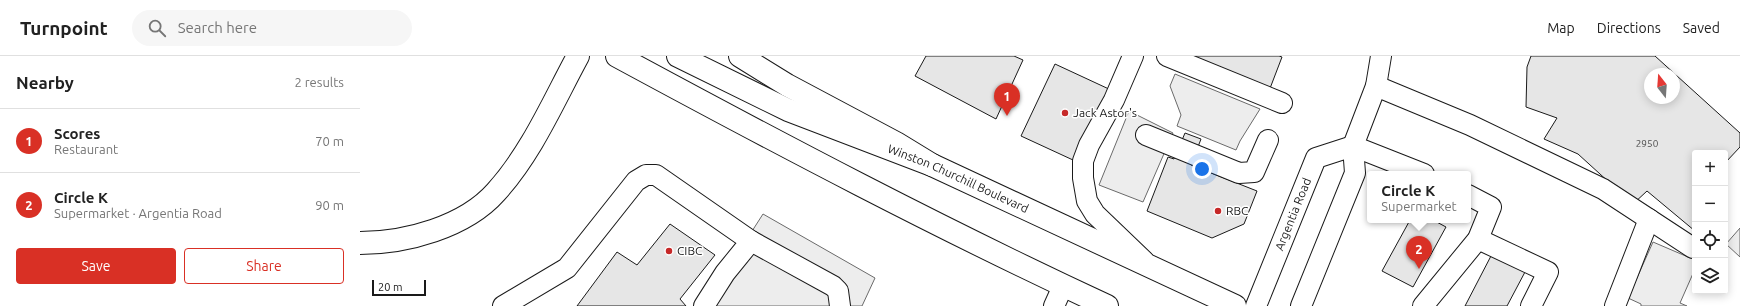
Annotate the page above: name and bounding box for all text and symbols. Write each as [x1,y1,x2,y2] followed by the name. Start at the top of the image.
[132,10,412,46] search box
[20,17,108,39] text: Turnpoint
[146,17,168,39] icon: search
[178,19,257,36] text: Search here
[1547,20,1575,36] text: Map
[1597,20,1661,36] text: Directions
[1683,20,1720,36] text: Saved
[1644,68,1680,104] north arrow
[16,73,74,92] text: Nearby
[294,75,344,89] text: 2 results
[994,83,1020,116] pin: 1
[1073,106,1137,119] place label: Jack Astor's
[1060,108,1070,118] marker: Jack Astor's
[54,125,100,142] text: Scores
[25,134,33,148] text: 1
[315,134,344,148] text: 70 m
[1636,138,1659,149] house number: 2950
[54,142,118,156] text: Restaurant
[886,142,1031,215] street label: Winston Churchill Boulevard
[1692,150,1728,294] map controls
[1692,150,1728,186] button: +
[1192,159,1212,179] your location
[1367,171,1471,223] popup
[1272,176,1313,252] street label: Argentia Road
[1381,182,1435,199] text: Circle K
[1692,186,1728,222] button: −
[54,189,108,206] text: Circle K
[25,198,33,212] text: 2
[315,198,344,212] text: 90 m
[1381,199,1457,213] text: Supermarket
[1226,204,1249,217] place label: RBC
[54,206,222,220] text: Supermarket · Argentia Road
[1213,206,1223,216] marker: RBC
[1692,222,1728,258] button: locate
[1406,236,1432,269] pin: 2
[677,244,703,257] place label: CIBC
[664,246,674,256] marker: CIBC
[16,248,176,284] button: Save
[184,248,344,284] button: Share
[1692,258,1728,294] button: layers
[372,278,426,297] scale bar
[378,281,402,293] text: 20 m

